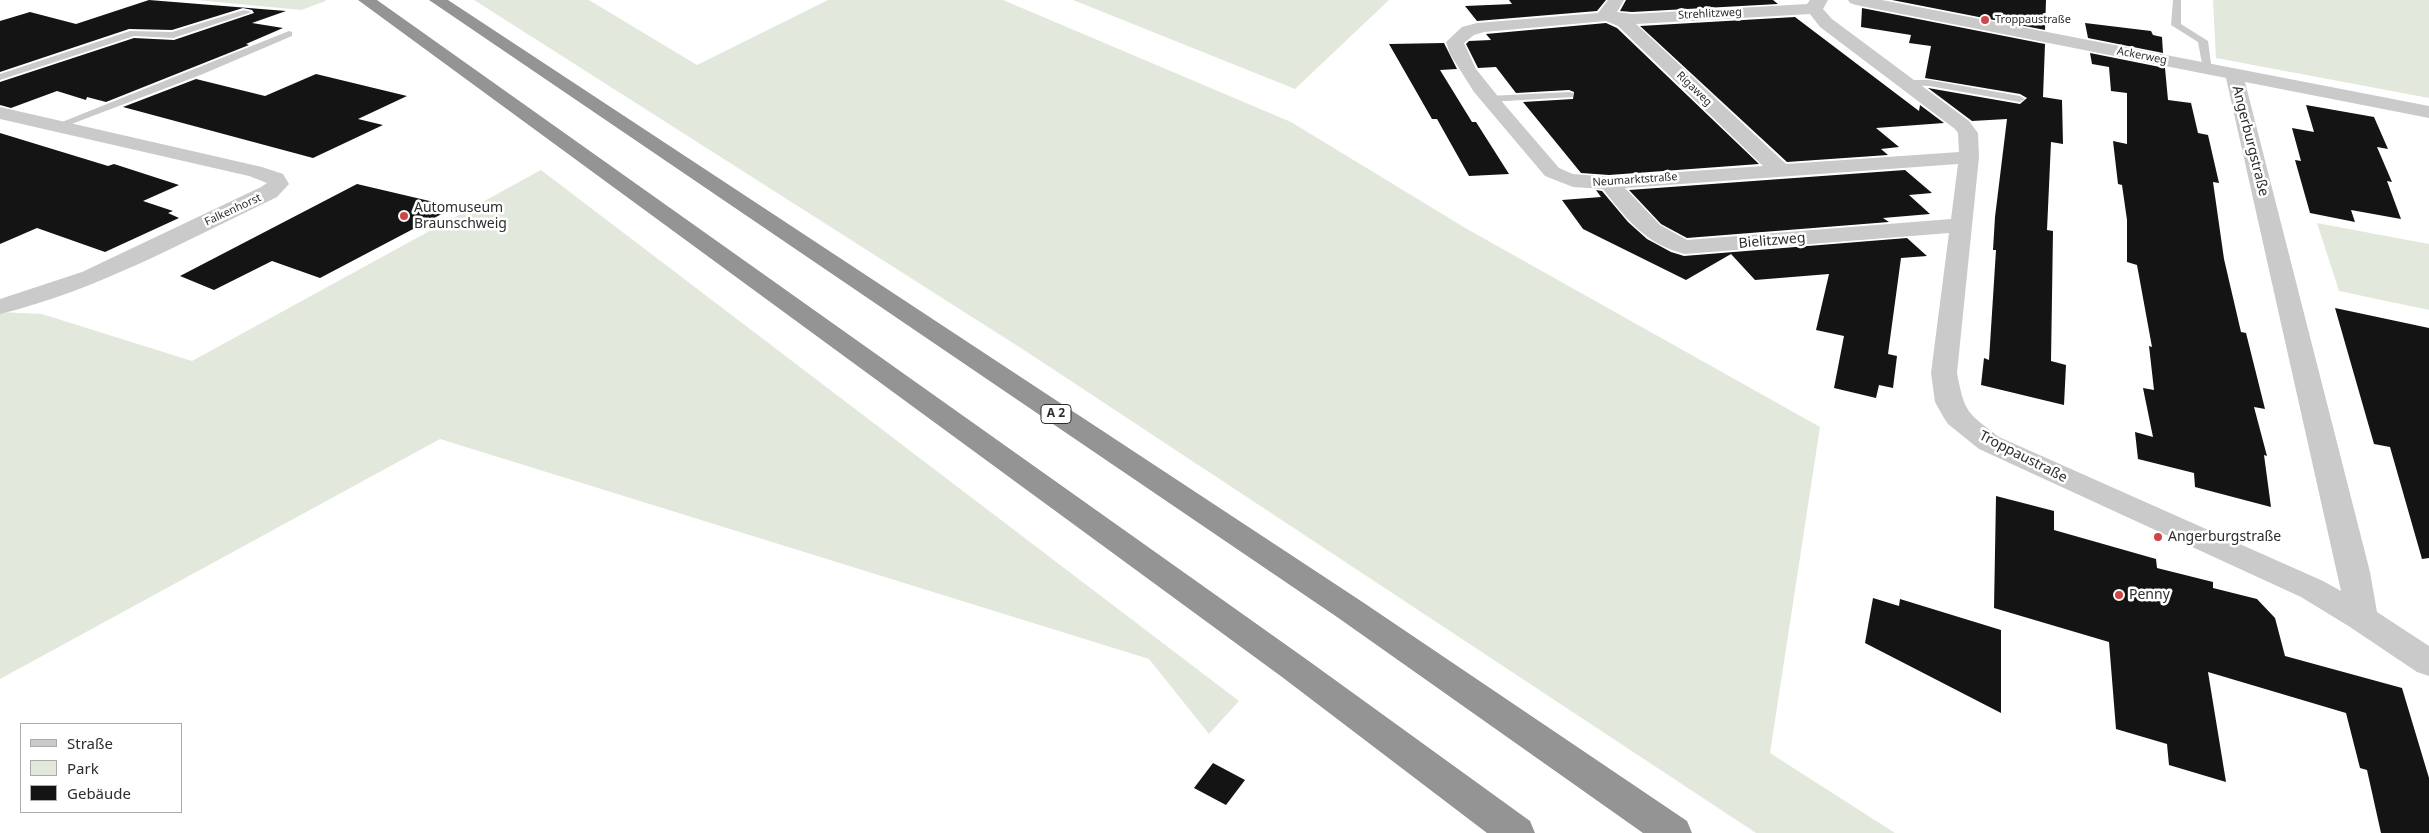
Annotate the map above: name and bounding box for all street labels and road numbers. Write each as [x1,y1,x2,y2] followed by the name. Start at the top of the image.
[1678,6,1742,22] street label: Strehlitzweg
[2116,45,2168,67] street label: Ackerweg
[1674,69,1714,109] street label: Rigaweg
[2228,84,2272,198] street label: Angerburgstraße
[1592,170,1678,190] street label: Neumarktstraße
[203,191,263,229] street label: Falkenhorst
[1738,230,1806,252] street label: Bielitzweg
[1041,404,1071,424] road number: A 2
[1976,428,2070,486] street label: Troppaustraße

